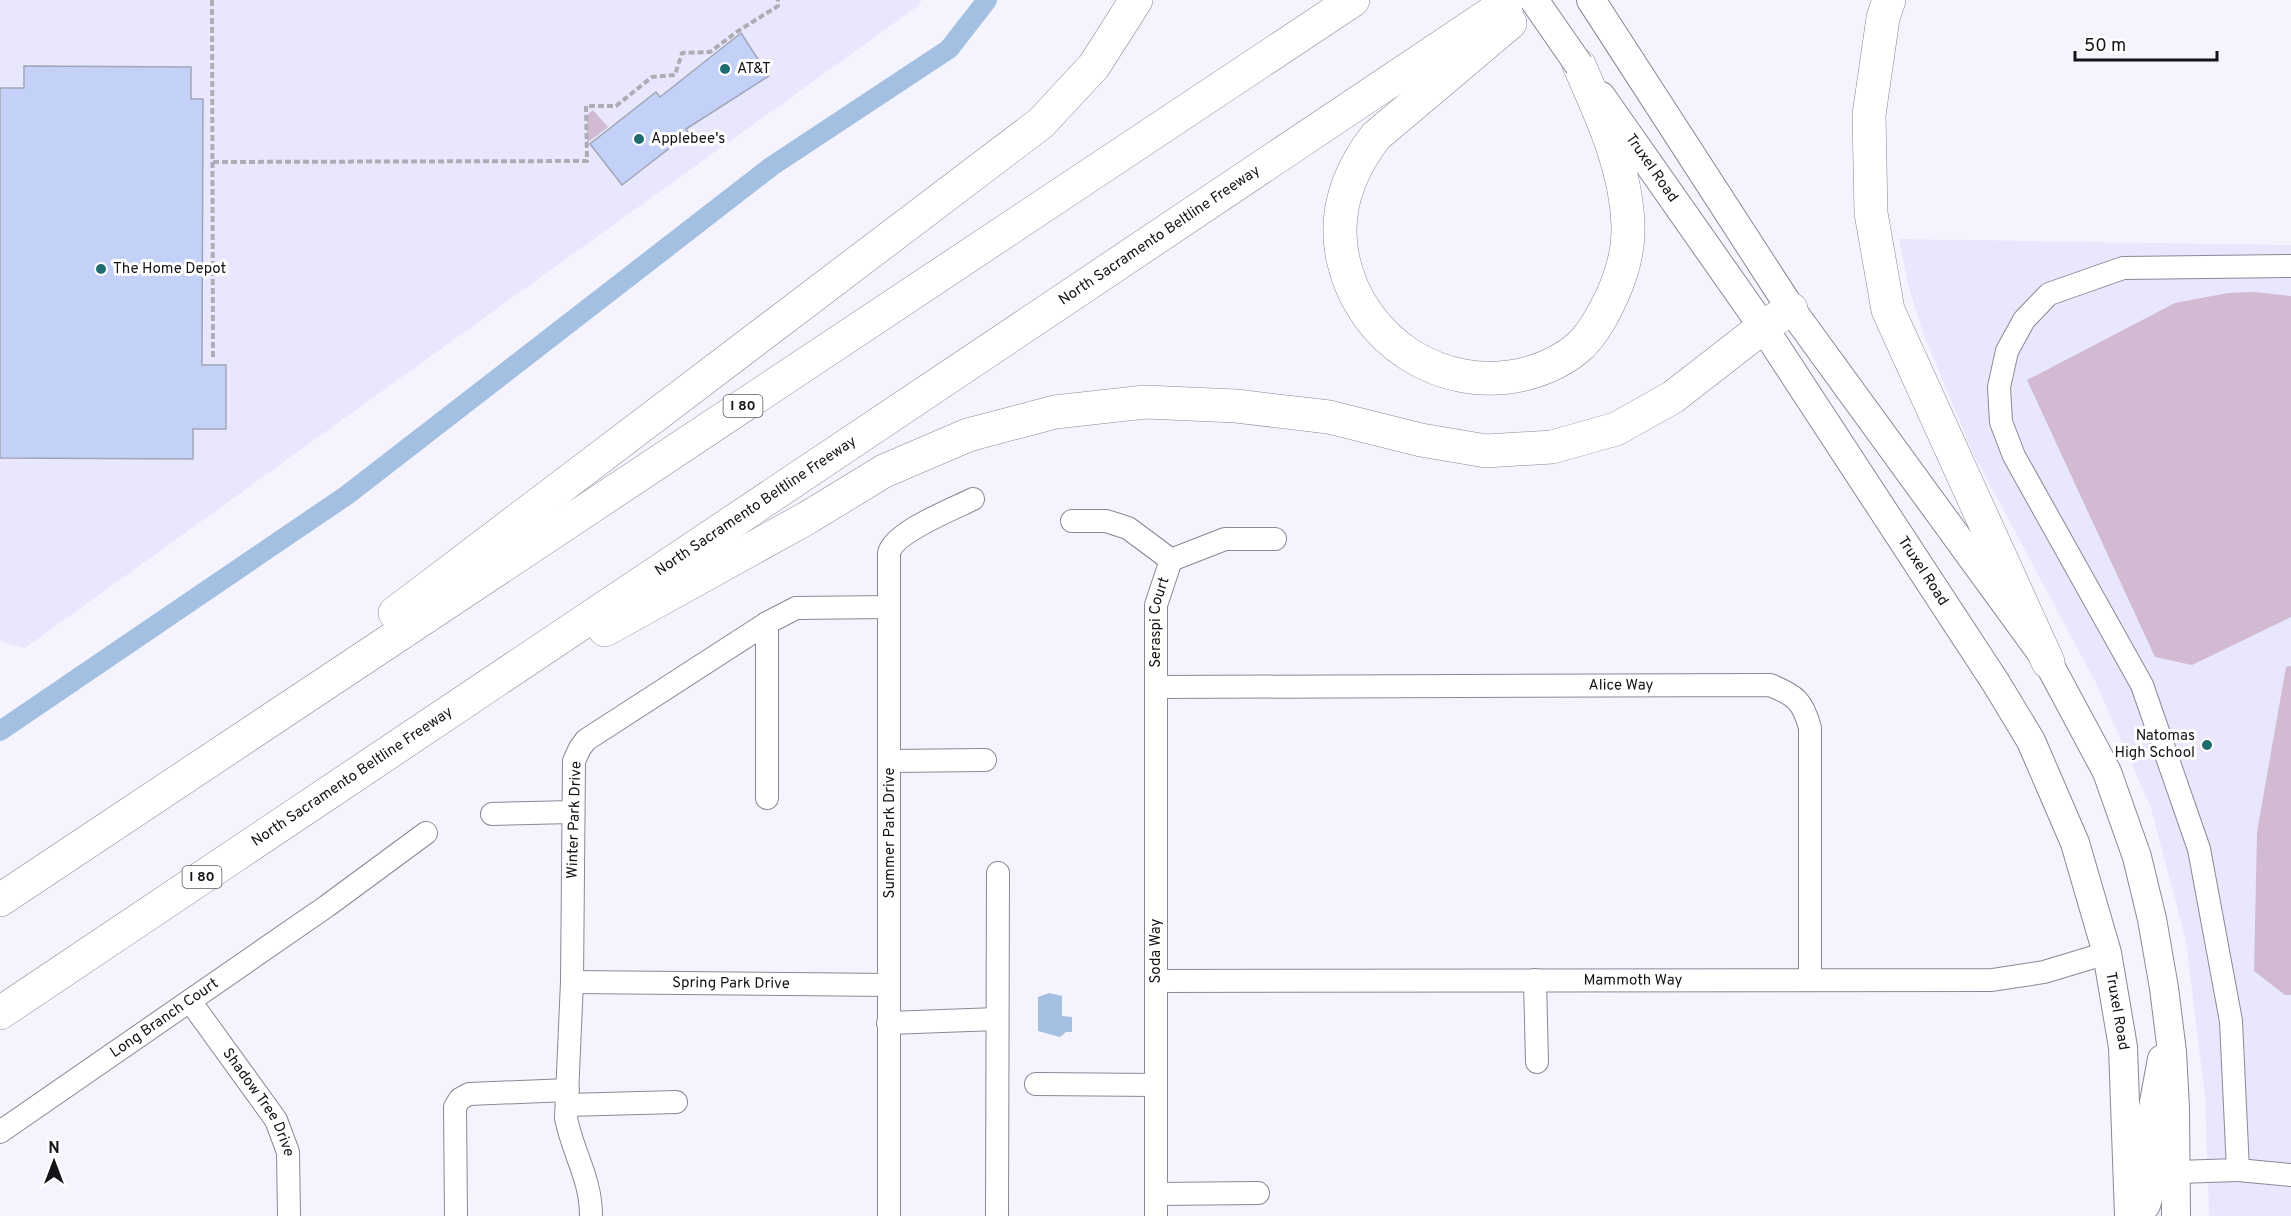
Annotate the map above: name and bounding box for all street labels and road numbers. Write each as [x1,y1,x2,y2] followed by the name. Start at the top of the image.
[1621,130,1682,206] street label: Truxel Road
[1055,161,1264,310] street label: North Sacramento Beltline Freeway
[724,395,762,417] road number: I 80
[652,432,860,581] street label: North Sacramento Beltline Freeway
[1893,533,1952,610] street label: Truxel Road
[1147,575,1174,668] street label: Seraspi Court
[1589,676,1654,695] street label: Alice Way
[248,703,457,851] street label: North Sacramento Beltline Freeway
[563,761,587,879] street label: Winter Park Drive
[881,768,900,898] street label: Summer Park Drive
[182,866,222,888] road number: I 80
[1147,918,1166,983] street label: Soda Way
[2101,970,2133,1052] street label: Truxel Road
[1584,971,1683,990] street label: Mammoth Way
[672,973,790,994] street label: Spring Park Drive
[107,974,222,1062] street label: Long Branch Court
[218,1045,298,1156] street label: Shadow Tree Drive

